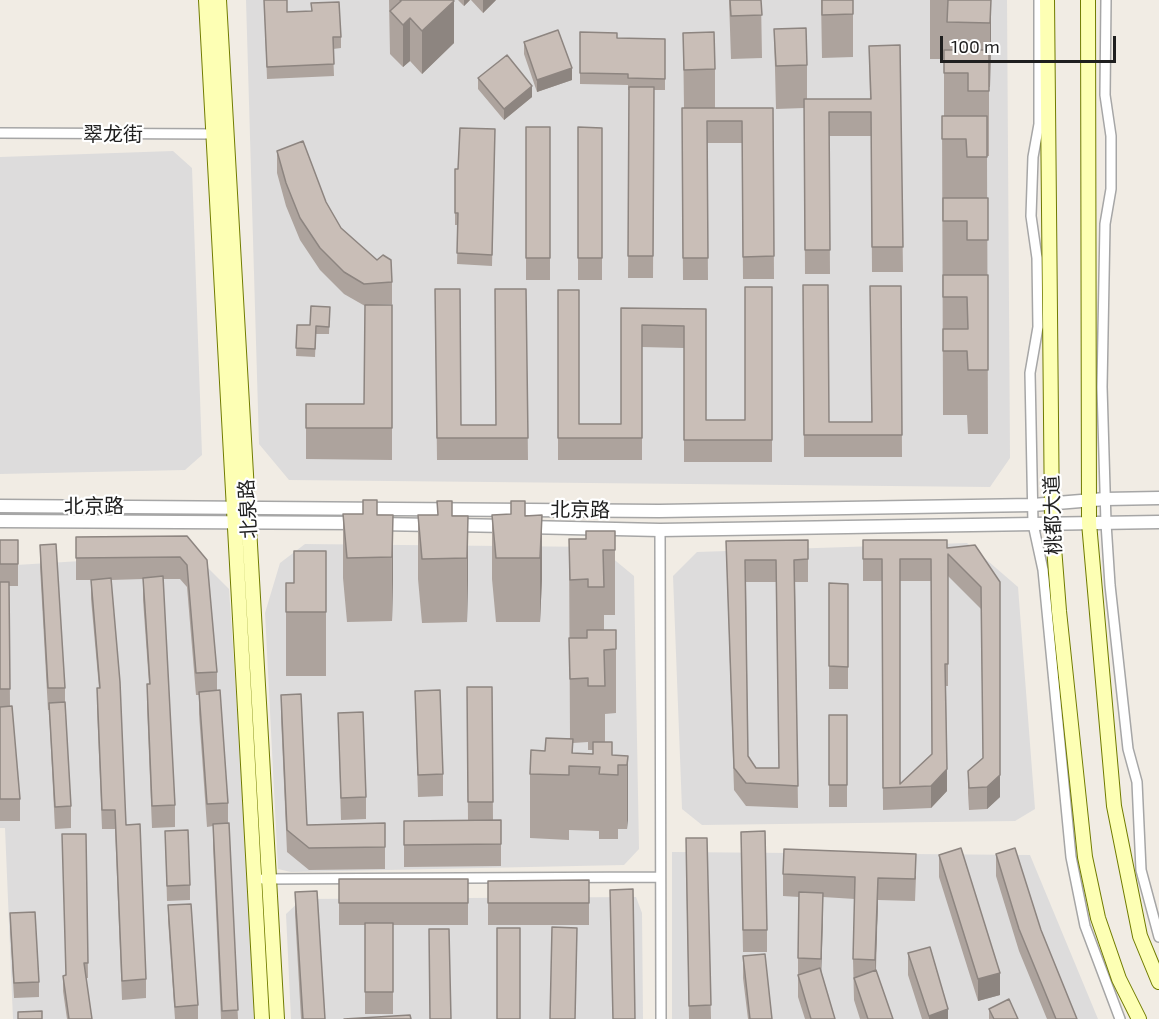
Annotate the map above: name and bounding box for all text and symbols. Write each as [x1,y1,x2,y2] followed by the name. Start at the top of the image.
[943,24,1118,62] scale bar
[951,35,1000,57] text: 100 m
[83,122,143,146] street label: 翠龙街
[1040,475,1066,555] street label: 桃都大道
[234,478,262,540] street label: 北泉路
[64,494,124,518] street label: 北京路
[550,497,610,523] street label: 北京路

